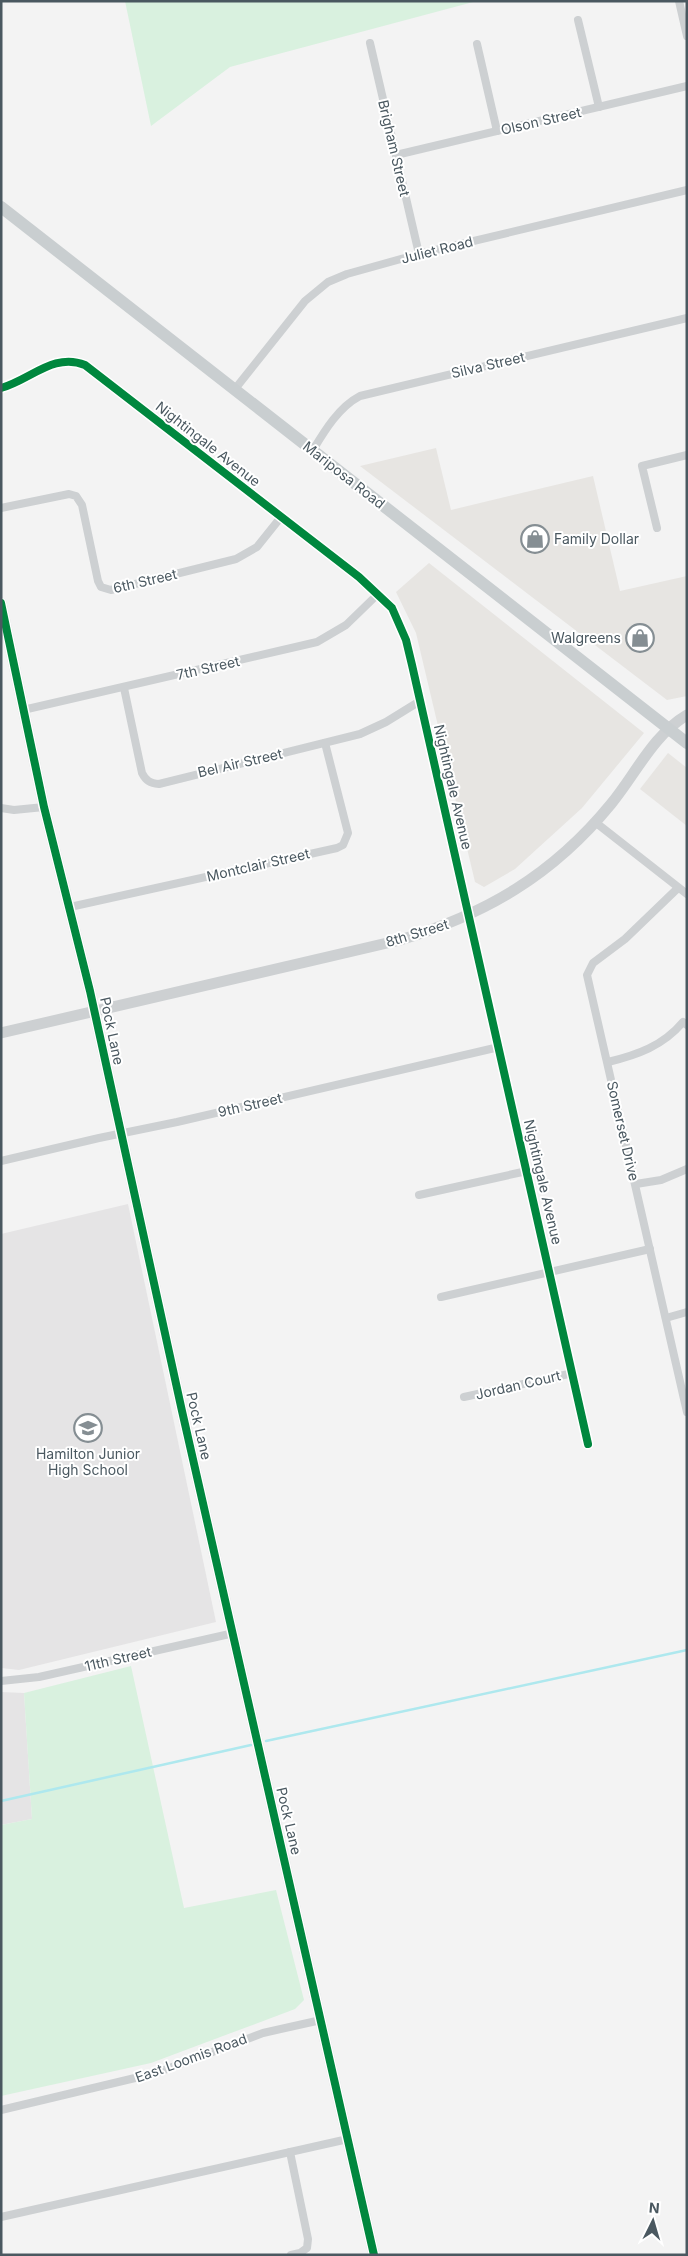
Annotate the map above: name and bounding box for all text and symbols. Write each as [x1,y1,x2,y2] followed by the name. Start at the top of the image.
[375,98,414,198] street label: Brigham Street
[499,103,583,138] street label: Olson Street
[399,232,475,267] street label: Juliet Road
[449,348,527,381] street label: Silva Street
[153,397,264,490] street label: Nightingale Avenue
[300,437,389,512] street label: Mariposa Road
[520,524,550,554] shop icon: Family Dollar
[554,530,639,547] place label: Family Dollar
[111,565,179,596] street label: 6th Street
[625,623,655,653] shop icon: Walgreens
[551,629,621,646] place label: Walgreens
[175,652,241,683] street label: 7th Street
[431,723,476,851] street label: Nightingale Avenue
[196,744,284,781] street label: Bel Air Street
[205,844,311,885] street label: Montclair Street
[383,915,451,950] street label: 8th Street
[97,995,128,1066] street label: Pock Lane
[604,1079,643,1182] street label: Somerset Drive
[216,1089,284,1120] street label: 9th Street
[521,1118,566,1246] street label: Nightingale Avenue
[474,1366,563,1403] street label: Jordan Court
[183,1390,216,1461] street label: Pock Lane
[73,1413,103,1443] school or university icon: Hamilton Junior High School
[36,1445,140,1478] place label: Hamilton Junior High School
[83,1643,153,1674] street label: 11th Street
[273,1785,306,1856] street label: Pock Lane
[133,2029,249,2086] street label: East Loomis Road
[628,2196,678,2246] north arrow
[648,2199,660,2216] text: N

